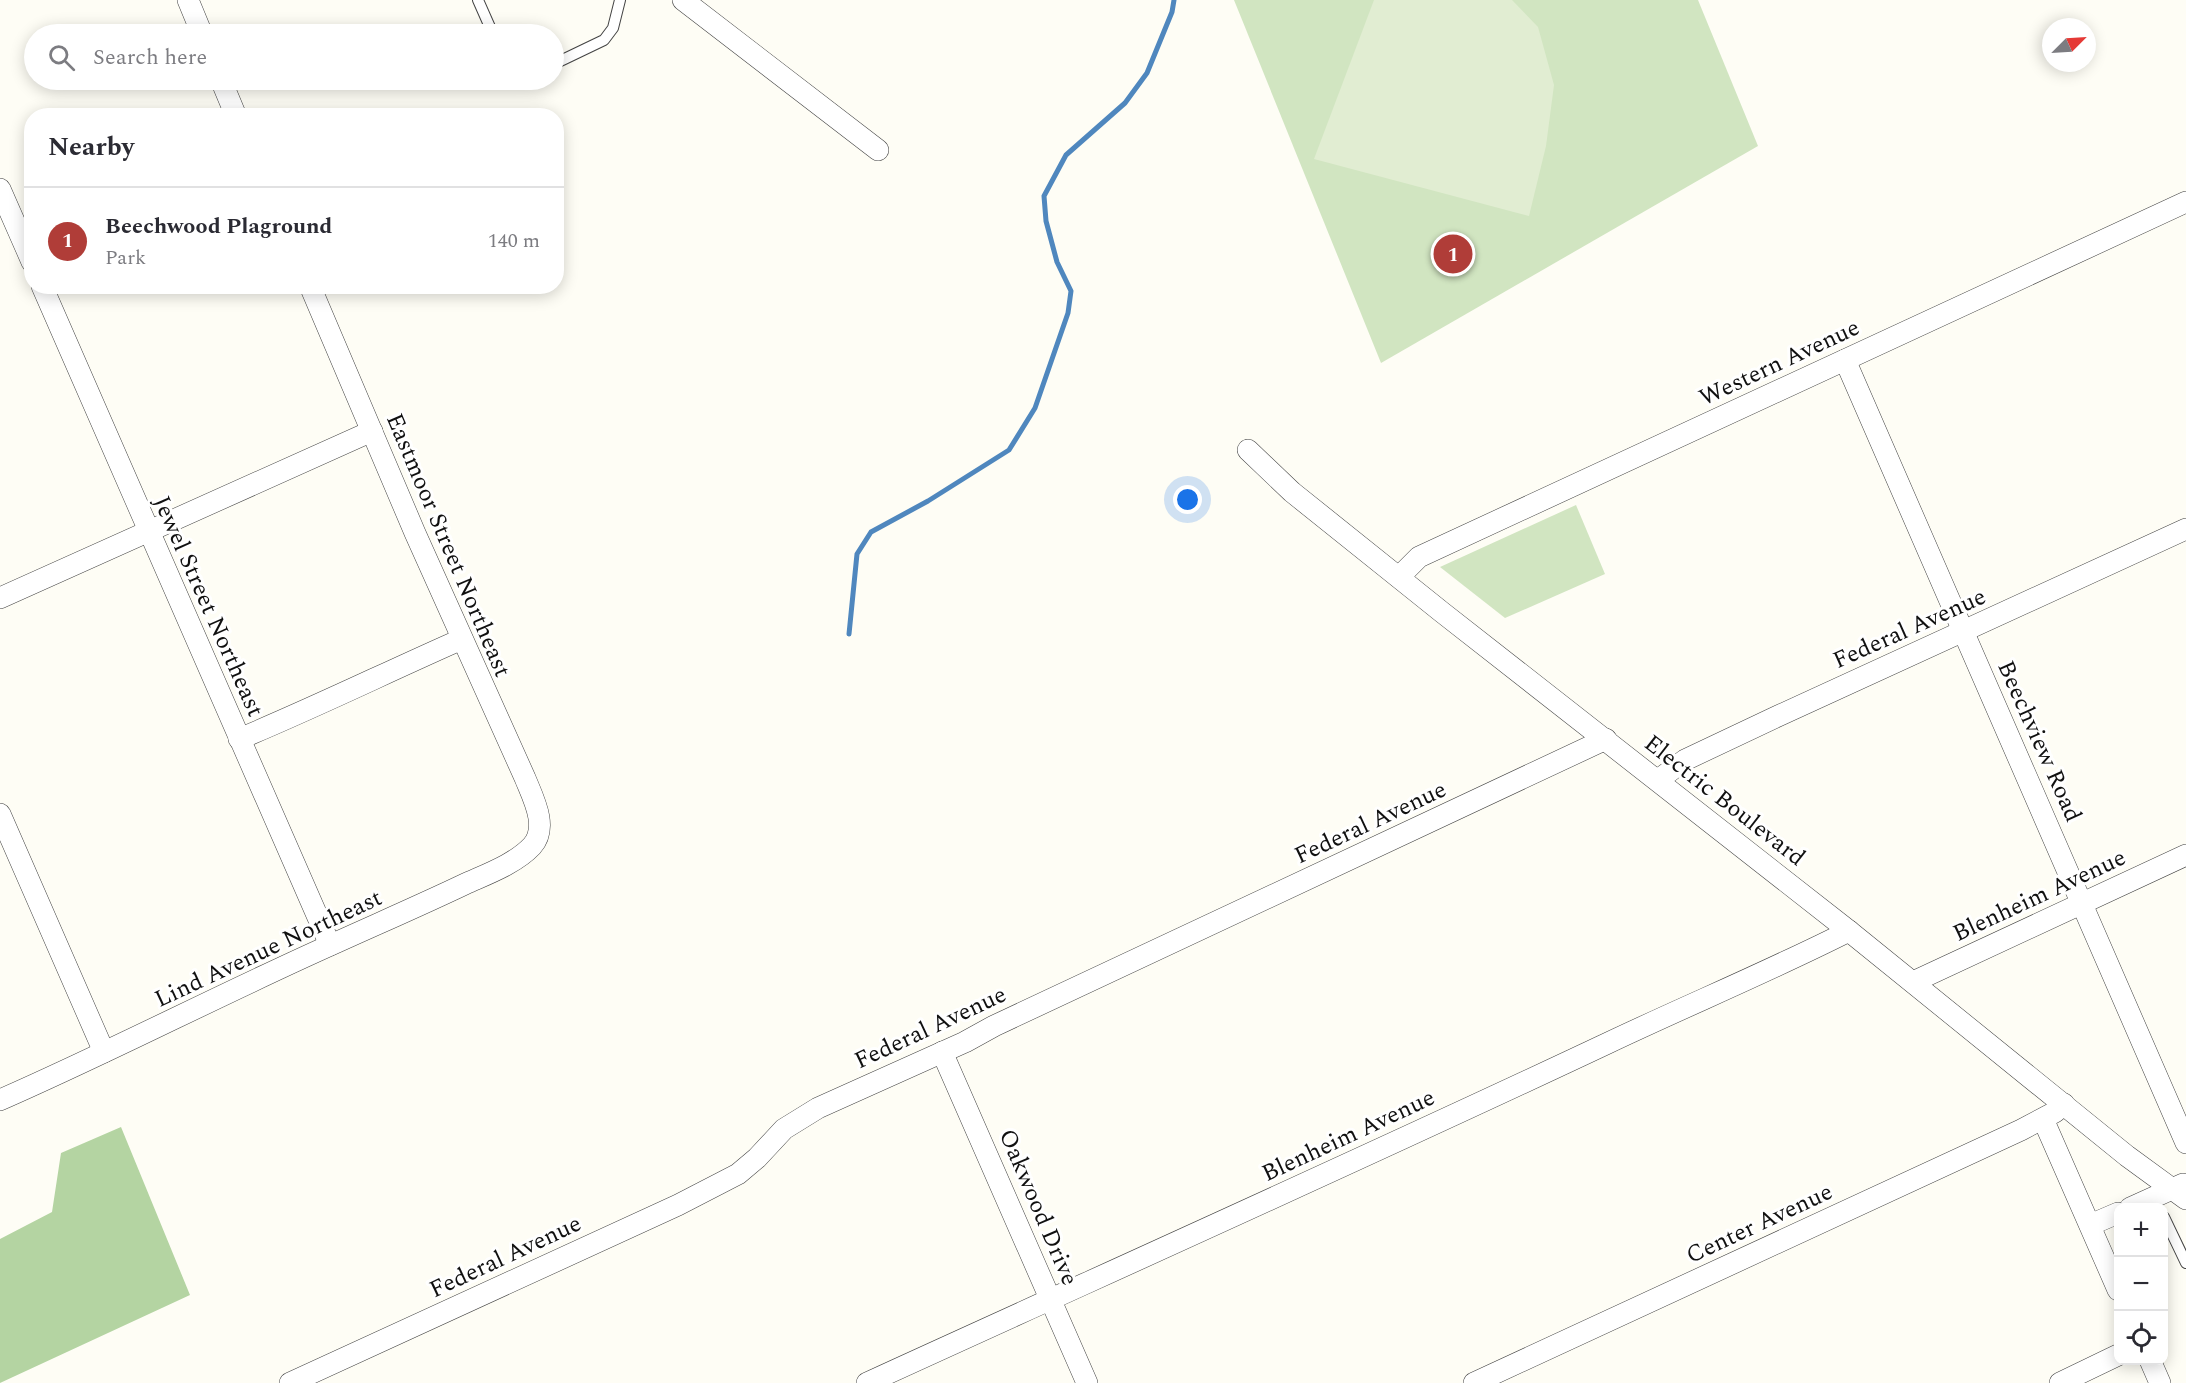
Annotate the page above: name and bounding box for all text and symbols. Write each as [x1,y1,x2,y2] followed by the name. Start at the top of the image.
[2042,18,2096,72] north arrow
[24,24,564,90] search box
[45,41,78,74] icon: search
[93,41,207,74] text: Search here
[48,127,134,167] text: Nearby
[105,210,332,243] text: Beechwood Plaground
[62,226,73,256] text: 1
[488,226,540,256] text: 140 m
[1434,232,1472,276] pin: 1
[105,243,146,273] text: Park
[1693,310,1866,416] street label: Western Avenue
[376,408,520,683] street label: Eastmoor Street Northeast
[1173,485,1202,514] your location
[143,490,273,723] street label: Jewel Street Northeast
[1827,579,1992,679] street label: Federal Avenue
[1987,655,2091,828] street label: Beechview Road
[1636,726,1813,875] street label: Electric Boulevard
[1288,772,1452,874] street label: Federal Avenue
[1947,840,2132,952] street label: Blenheim Avenue
[149,880,388,1018] street label: Lind Avenue Northeast
[848,977,1012,1079] street label: Federal Avenue
[1256,1080,1441,1192] street label: Blenheim Avenue
[989,1124,1087,1291] street label: Oakwood Drive
[1680,1174,1839,1274] street label: Center Avenue
[2114,1203,2168,1365] map controls
[2114,1203,2168,1257] button: +
[423,1206,587,1308] street label: Federal Avenue
[2114,1257,2168,1311] button: −
[2114,1311,2168,1365] button: locate

